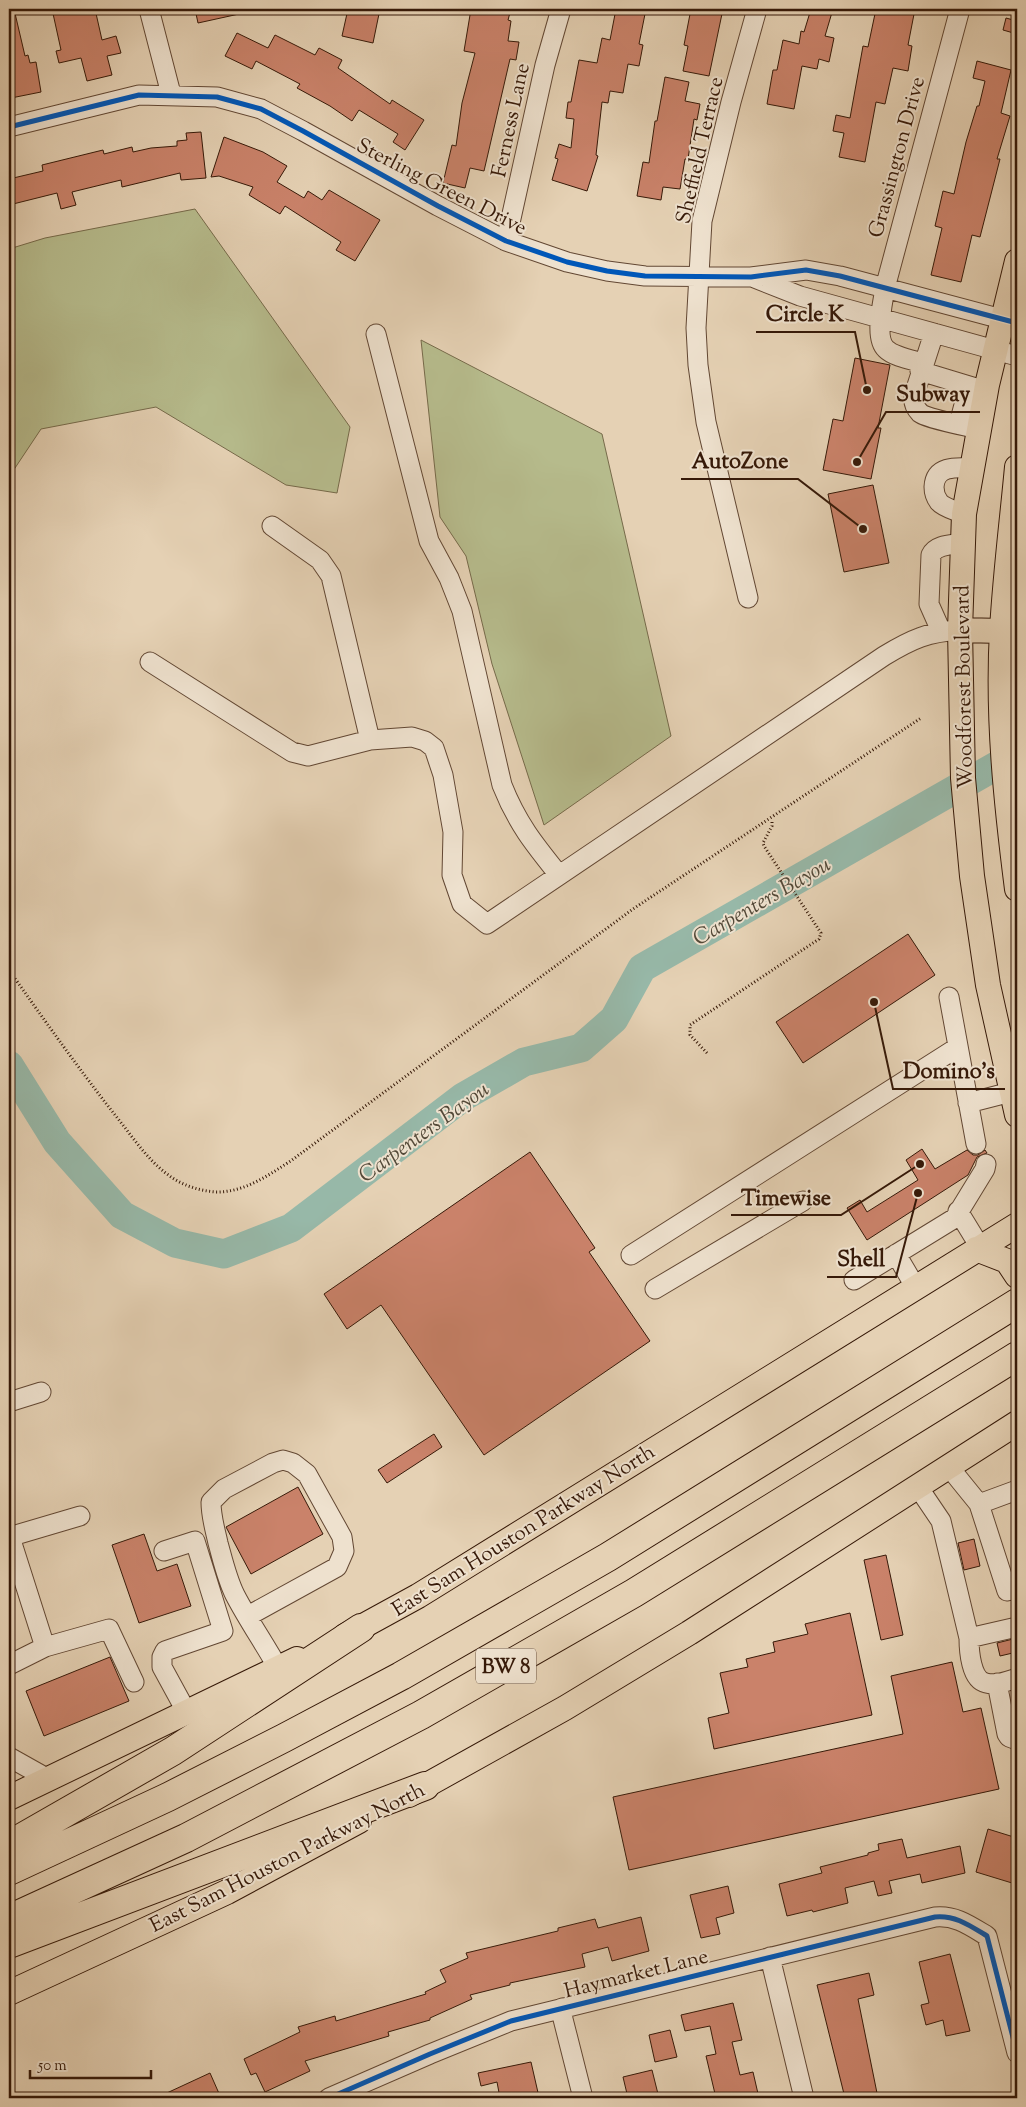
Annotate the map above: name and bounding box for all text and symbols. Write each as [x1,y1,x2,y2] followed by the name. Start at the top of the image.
[485,60,539,180] street label: Ferness Lane
[669,74,732,227] street label: Sheffield Terrace
[862,74,934,241] street label: Grassington Drive
[351,132,532,244] street label: Sterling Green Drive
[756,295,855,332] callout: Circle K
[766,300,844,332] text: Circle K
[886,375,980,412] callout: Subway
[896,380,970,412] text: Subway
[681,442,798,479] callout: AutoZone
[692,447,788,479] text: AutoZone
[948,585,982,789] street label: Woodforest Boulevard
[687,850,838,955] water label: Carpenters Bayou
[893,1052,1005,1089] callout: Domino's
[903,1057,995,1089] text: Domino's
[353,1075,497,1192] water label: Carpenters Bayou
[731,1178,841,1215] callout: Timewise
[741,1184,831,1216] text: Timewise
[827,1240,896,1277] callout: Shell
[837,1245,886,1277] text: Shell
[387,1438,662,1625] street label: East Sam Houston Parkway North
[476,1648,536,1684] road number: BW 8
[145,1776,431,1941] street label: East Sam Houston Parkway North
[561,1943,712,2007] street label: Haymarket Lane
[30,2047,151,2079] scale bar
[37,2056,67,2077] text: 50 m

